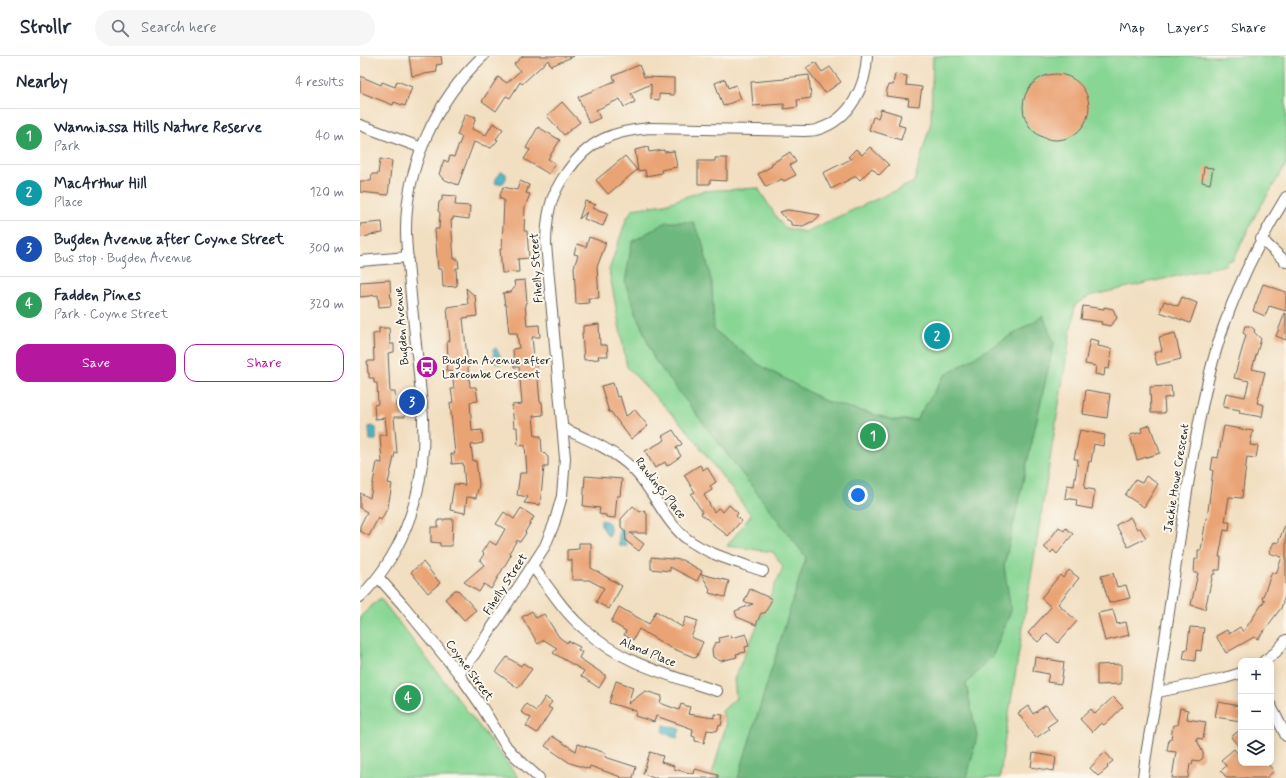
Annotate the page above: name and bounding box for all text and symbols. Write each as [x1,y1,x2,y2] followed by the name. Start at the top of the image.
[95,10,375,46] search box
[20,15,71,40] text: Strollr
[109,17,131,39] icon: search
[141,18,217,38] text: Search here
[1119,19,1145,37] text: Map
[1167,19,1209,37] text: Layers
[1231,19,1266,37] text: Share
[16,71,68,93] text: Nearby
[295,74,344,91] text: 4 results
[54,118,262,138] text: Wanniassa Hills Nature Reserve
[26,128,32,145] text: 1
[315,128,344,145] text: 40 m
[54,138,80,155] text: Park
[54,174,147,194] text: MacArthur Hill
[26,184,32,201] text: 2
[310,184,344,201] text: 120 m
[54,194,83,211] text: Place
[54,230,284,250] text: Bugden Avenue after Coyne Street
[527,232,547,304] street label: Fihelly Street
[26,240,32,257] text: 3
[309,240,344,257] text: 300 m
[54,250,192,267] text: Bus stop · Bugden Avenue
[54,286,141,306] text: Fadden Pines
[391,286,414,366] street label: Bugden Avenue
[25,296,33,313] text: 4
[310,296,344,313] text: 320 m
[54,306,168,323] text: Park · Coyne Street
[924,321,950,351] pin: 2
[16,344,176,382] button: Save
[184,344,344,382] button: Share
[442,353,551,383] place label: Bugden Avenue after Larcombe Crescent
[414,354,440,380] bus stop icon: Bugden Avenue after Larcombe Crescent
[399,387,425,417] pin: 3
[860,421,886,451] pin: 1
[1160,422,1194,534] street label: Jackie Howe Crescent
[630,455,689,523] street label: Rawlings Place
[848,485,868,505] your location
[480,550,532,618] street label: Fihelly Street
[617,634,678,671] street label: Aland Place
[441,637,497,704] street label: Coyne Street
[1238,658,1274,766] map controls
[1238,658,1274,694] button: +
[395,683,421,713] pin: 4
[1238,694,1274,730] button: −
[1238,730,1274,766] button: layers

